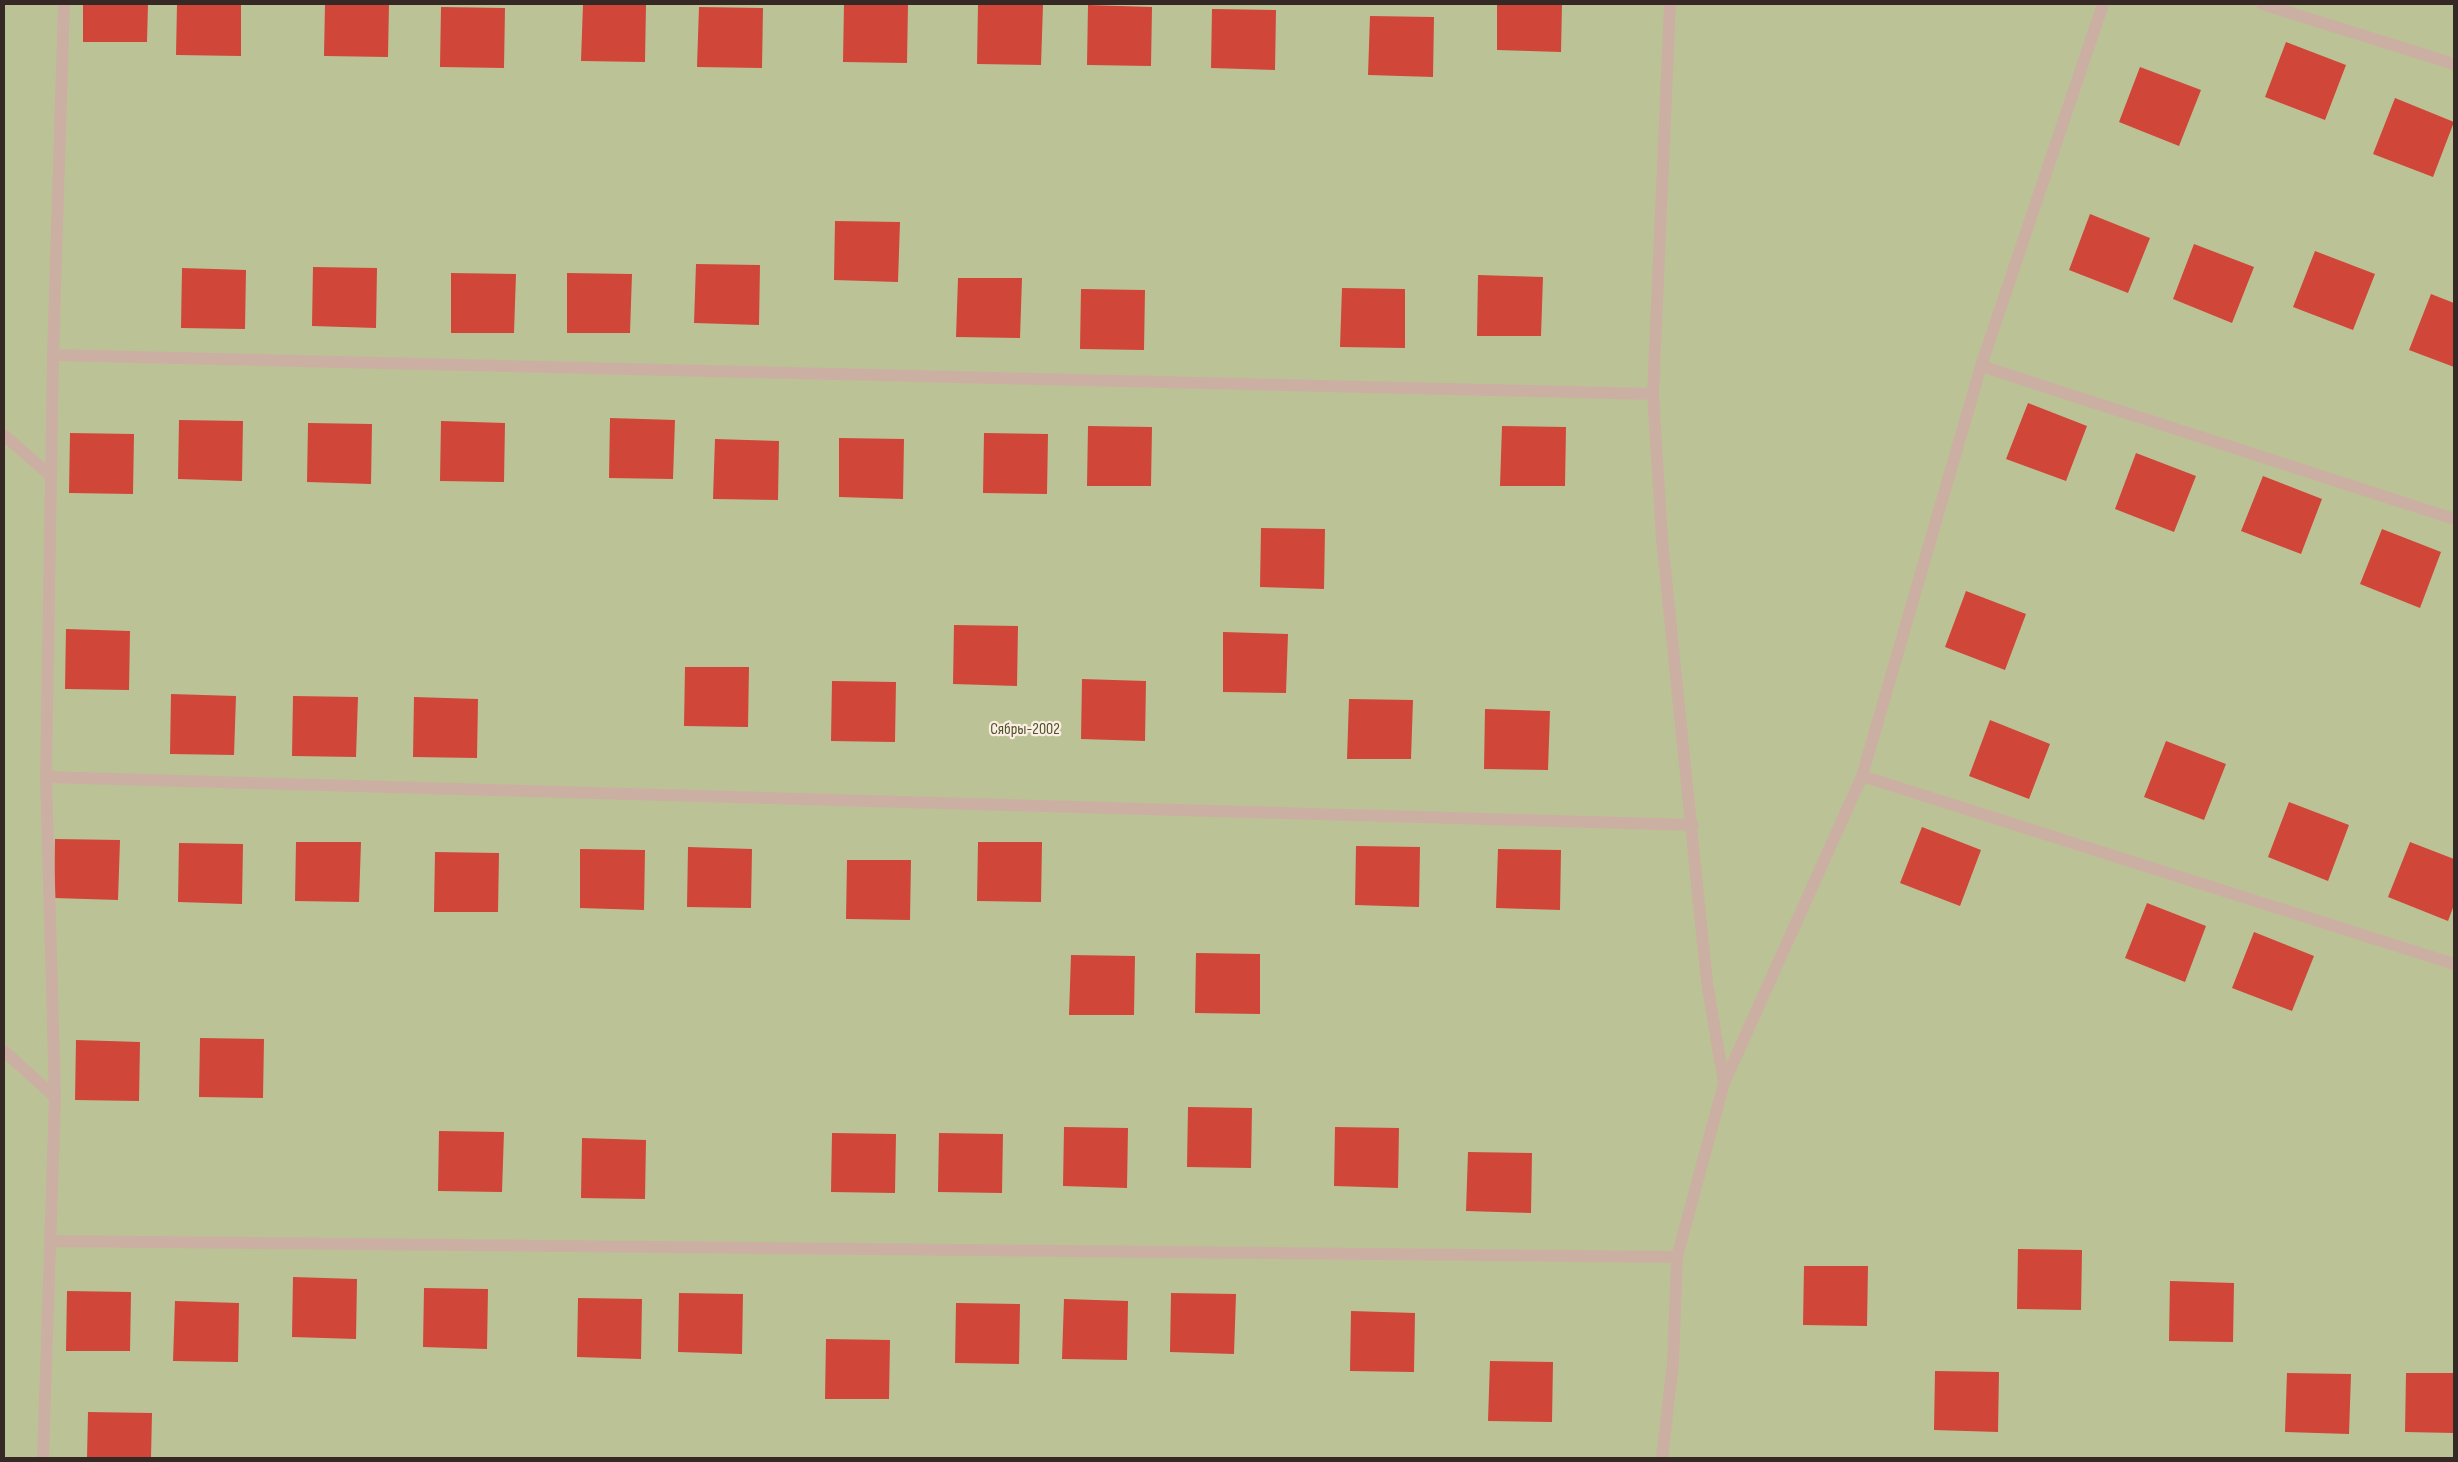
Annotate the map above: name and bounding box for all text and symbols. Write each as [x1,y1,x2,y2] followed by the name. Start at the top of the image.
[990,720,1060,740] park label: Сябры-2002

